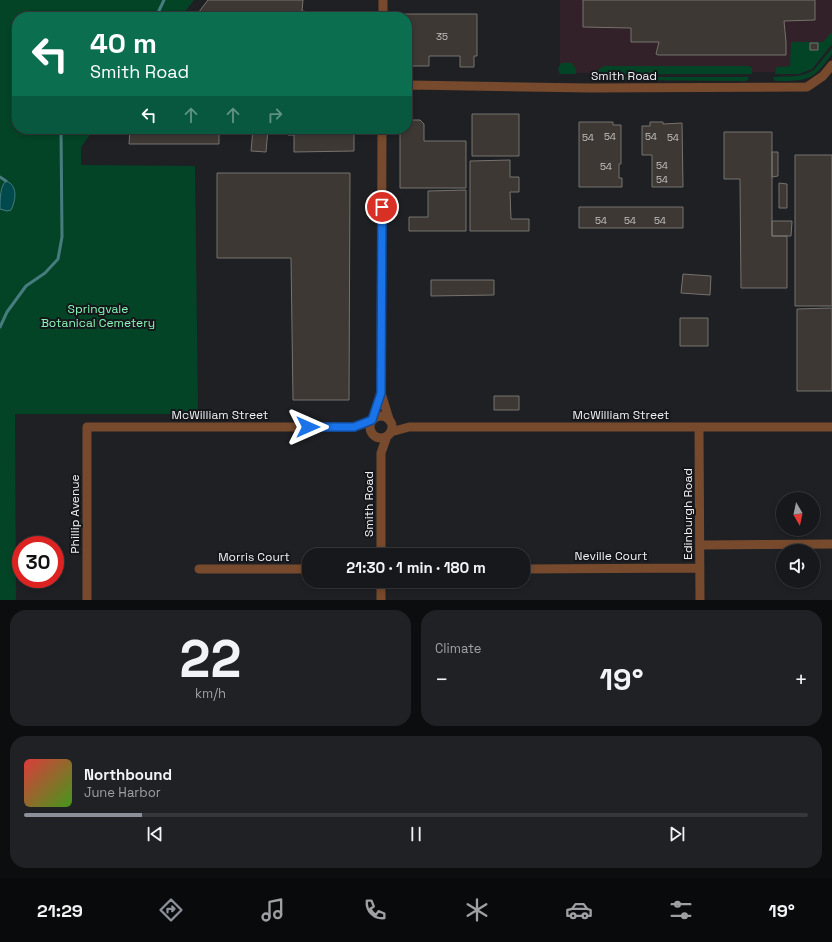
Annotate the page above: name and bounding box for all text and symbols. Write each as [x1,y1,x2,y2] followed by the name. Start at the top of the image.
[90,25,157,61] text: 40 m
[24,28,76,80] icon: left
[436,30,448,43] house number: 35
[90,60,189,83] text: Smith Road
[591,68,657,84] street label: Smith Road
[138,104,160,126] icon: left
[180,104,202,126] icon: ahead
[222,104,244,126] icon: ahead
[264,104,286,126] icon: right
[604,130,616,143] house number: 54
[645,130,657,143] house number: 54
[582,131,594,144] house number: 54
[667,131,679,144] house number: 54
[656,159,668,172] house number: 54
[600,160,612,173] house number: 54
[656,173,668,186] house number: 54
[365,190,399,224] pin
[371,196,393,218] icon: arrive
[595,214,607,227] house number: 54
[624,214,636,227] house number: 54
[654,214,666,227] house number: 54
[41,301,155,331] park label: Springvale Botanical Cemetery
[287,406,329,448] position arrow
[172,407,268,423] street label: McWilliam Street
[573,407,669,423] street label: McWilliam Street
[680,468,696,560] street label: Edinburgh Road
[361,471,377,537] street label: Smith Road
[67,474,83,554] street label: Phillip Avenue
[776,492,820,536] north arrow
[776,492,820,588] map controls
[12,536,64,588] speed limit sign: 30
[776,544,820,588] button: sound
[575,548,647,564] street label: Neville Court
[218,549,290,565] street label: Morris Court
[346,558,486,577] text: 21:30 · 1 min · 180 m
[180,626,241,692] text: 22
[435,640,481,657] text: Climate
[600,660,643,699] text: 19°
[435,665,449,693] text: −
[794,665,808,693] text: +
[195,685,226,702] text: km/h
[84,765,172,784] text: Northbound
[84,784,161,801] text: June Harbor
[144,823,166,845] icon: previous
[405,823,427,845] icon: pause
[666,823,688,845] icon: next
[157,896,185,924] icon: directions
[259,896,287,924] icon: music
[361,896,389,924] icon: phone
[463,896,491,924] icon: climate
[565,896,593,924] icon: car
[667,896,695,924] icon: filters
[37,899,83,922] text: 21:29
[769,899,795,922] text: 19°

